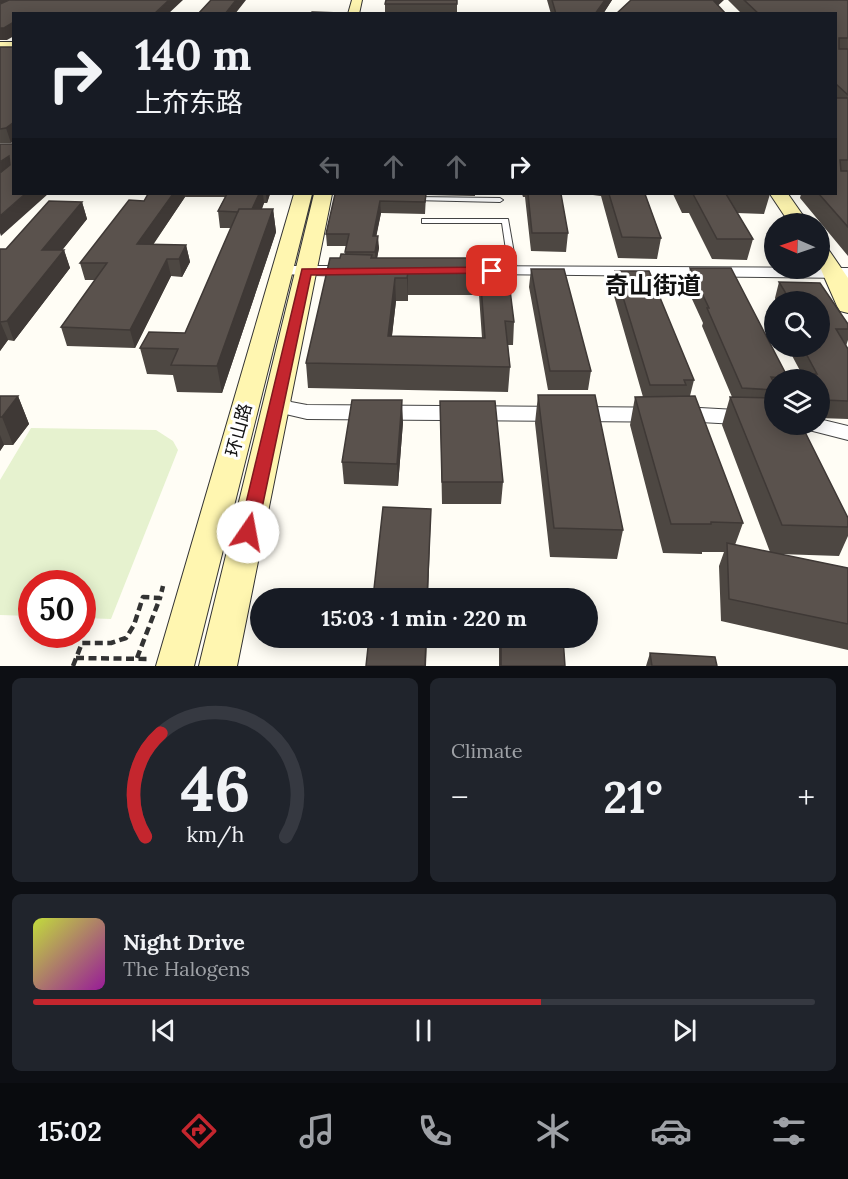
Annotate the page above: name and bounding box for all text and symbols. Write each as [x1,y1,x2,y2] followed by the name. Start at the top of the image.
[135,28,251,82] text: 140 m
[36,36,114,114] icon: right
[135,85,243,119] text: 上夼东路
[314,150,347,183] icon: left
[377,150,410,183] icon: ahead
[440,150,473,183] icon: ahead
[503,150,536,183] icon: right
[764,213,830,279] north arrow
[764,213,830,435] map controls
[466,245,517,296] pin
[475,254,508,287] icon: arrive
[605,270,701,301] district label: 奇山街道
[764,291,830,357] button: search
[764,369,830,435] button: layers
[220,401,257,459] street label: 环山路
[216,500,280,564] position arrow
[18,570,96,648] speed limit sign: 50
[321,604,527,632] text: 15:03 · 1 min · 220 m
[451,738,523,763] text: Climate
[180,748,250,828] text: 46
[603,768,663,825] text: 21°
[451,776,469,818] text: −
[797,776,815,818] text: +
[186,820,244,848] text: km/h
[123,928,245,956] text: Night Drive
[123,956,250,981] text: The Halogens
[147,1014,180,1047] icon: previous
[407,1014,440,1047] icon: pause
[668,1014,701,1047] icon: next
[178,1110,220,1152] icon: directions
[296,1110,338,1152] icon: music
[414,1110,456,1152] icon: phone
[532,1110,574,1152] icon: climate
[650,1110,692,1152] icon: car
[768,1110,810,1152] icon: filters
[38,1114,102,1148] text: 15:02

